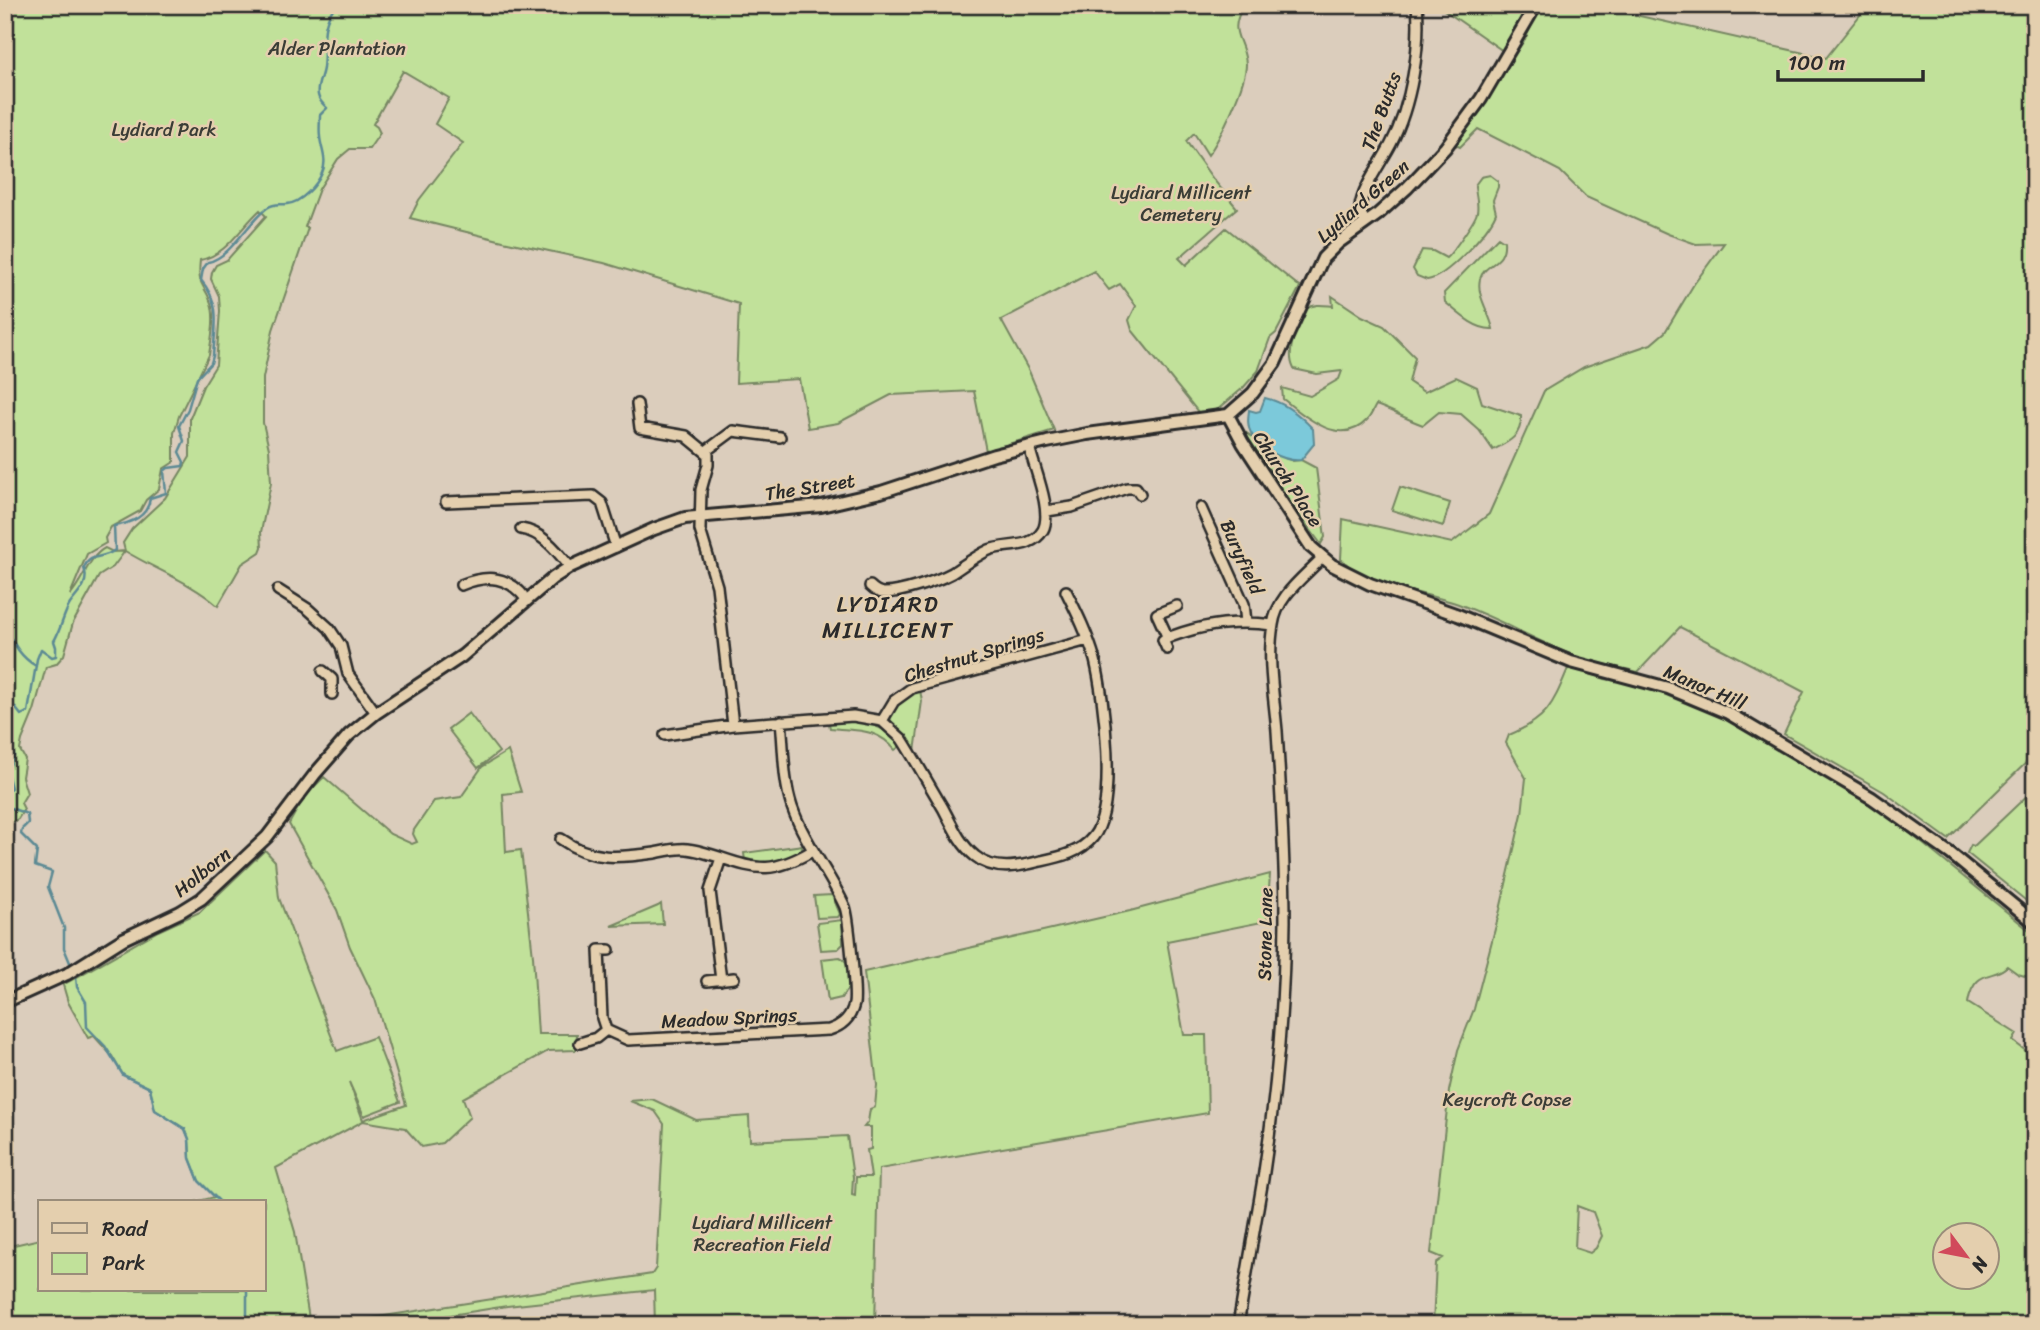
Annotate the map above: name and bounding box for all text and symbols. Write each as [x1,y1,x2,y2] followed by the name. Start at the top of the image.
[267,32,406,65] park label: Alder Plantation
[1778,38,1923,82] scale bar
[1788,44,1845,82] text: 100 m
[1351,67,1411,155] street label: The Butts
[111,113,217,146] park label: Lydiard Park
[1309,151,1417,251] street label: Lydiard Green
[1111,176,1252,231] park label: Lydiard Millicent Cemetery
[1244,424,1332,534] street label: Church Place
[763,464,857,510] street label: The Street
[1211,514,1274,602] street label: Buryfield
[822,584,954,651] district label: LYDIARD MILLICENT
[900,618,1049,692] street label: Chestnut Springs
[1658,655,1752,719] street label: Manor Hill
[166,838,238,906] street label: Holborn
[1248,887,1282,981] street label: Stone Lane
[660,998,798,1038] street label: Meadow Springs
[1443,1083,1572,1116] park label: Keycroft Copse
[38,1200,266,1292] legend
[692,1206,833,1261] park label: Lydiard Millicent Recreation Field
[102,1210,149,1248] text: Road
[1932,1222,2002,1292] north arrow
[102,1244,145,1282] text: Park
[1962,1250,1998,1280] text: N

